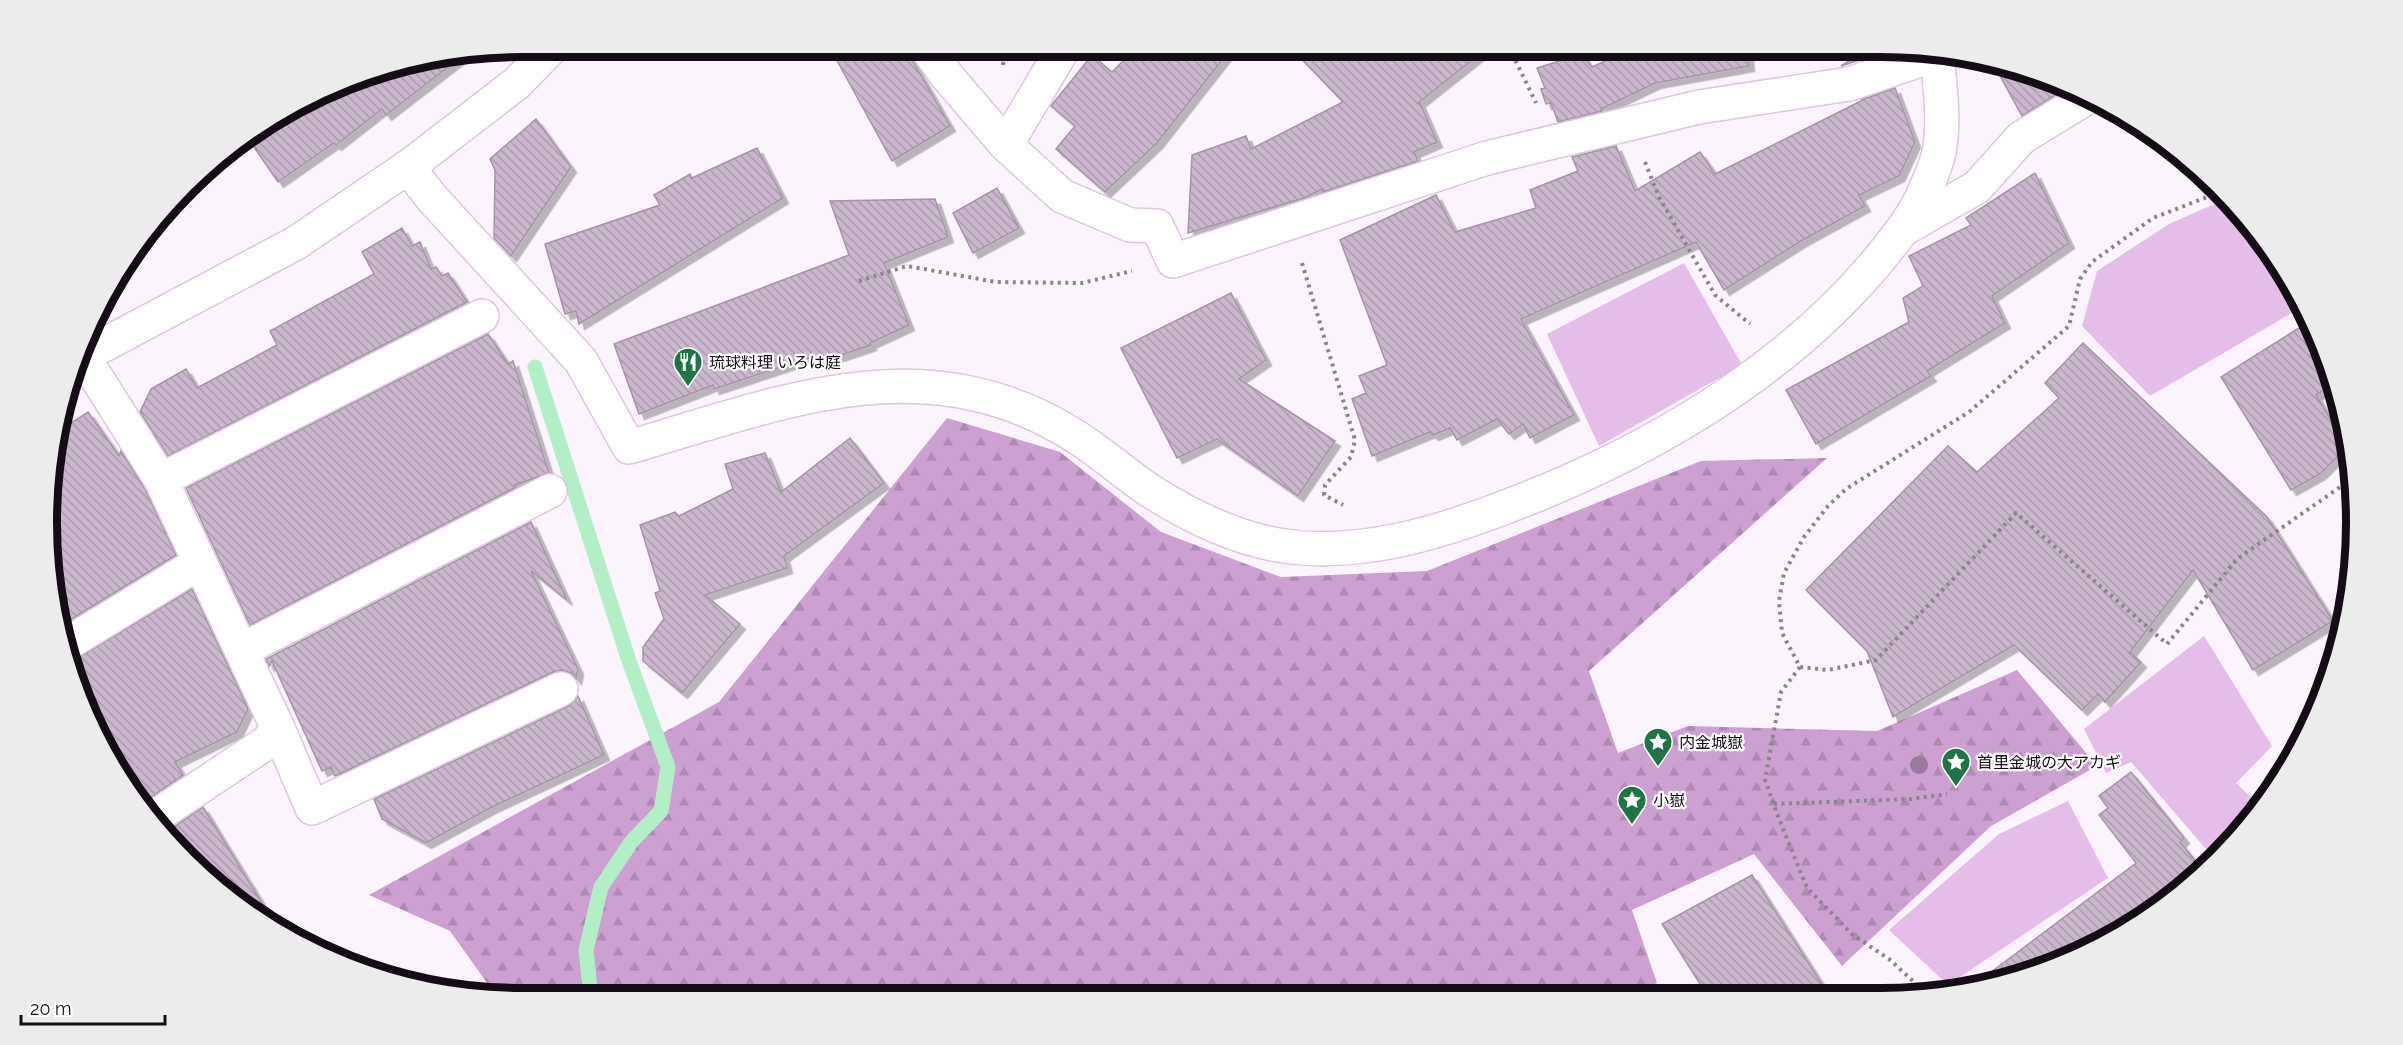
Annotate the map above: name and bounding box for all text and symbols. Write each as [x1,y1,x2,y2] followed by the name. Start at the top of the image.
[672,346,704,388] restaurant icon: 琉球料理 いろは庭
[709,353,841,372] place label: 琉球料理 いろは庭
[1642,726,1674,768] place icon: 内金城嶽
[1679,733,1743,752] place label: 内金城嶽
[1940,746,1972,788] place icon: 首里金城の大アカギ
[1977,753,2121,772] place label: 首里金城の大アカギ
[1616,784,1648,826] place icon: 小嶽
[1653,791,1685,810] place label: 小嶽
[21,988,165,1026] scale bar
[30,998,72,1019] text: 20 m

